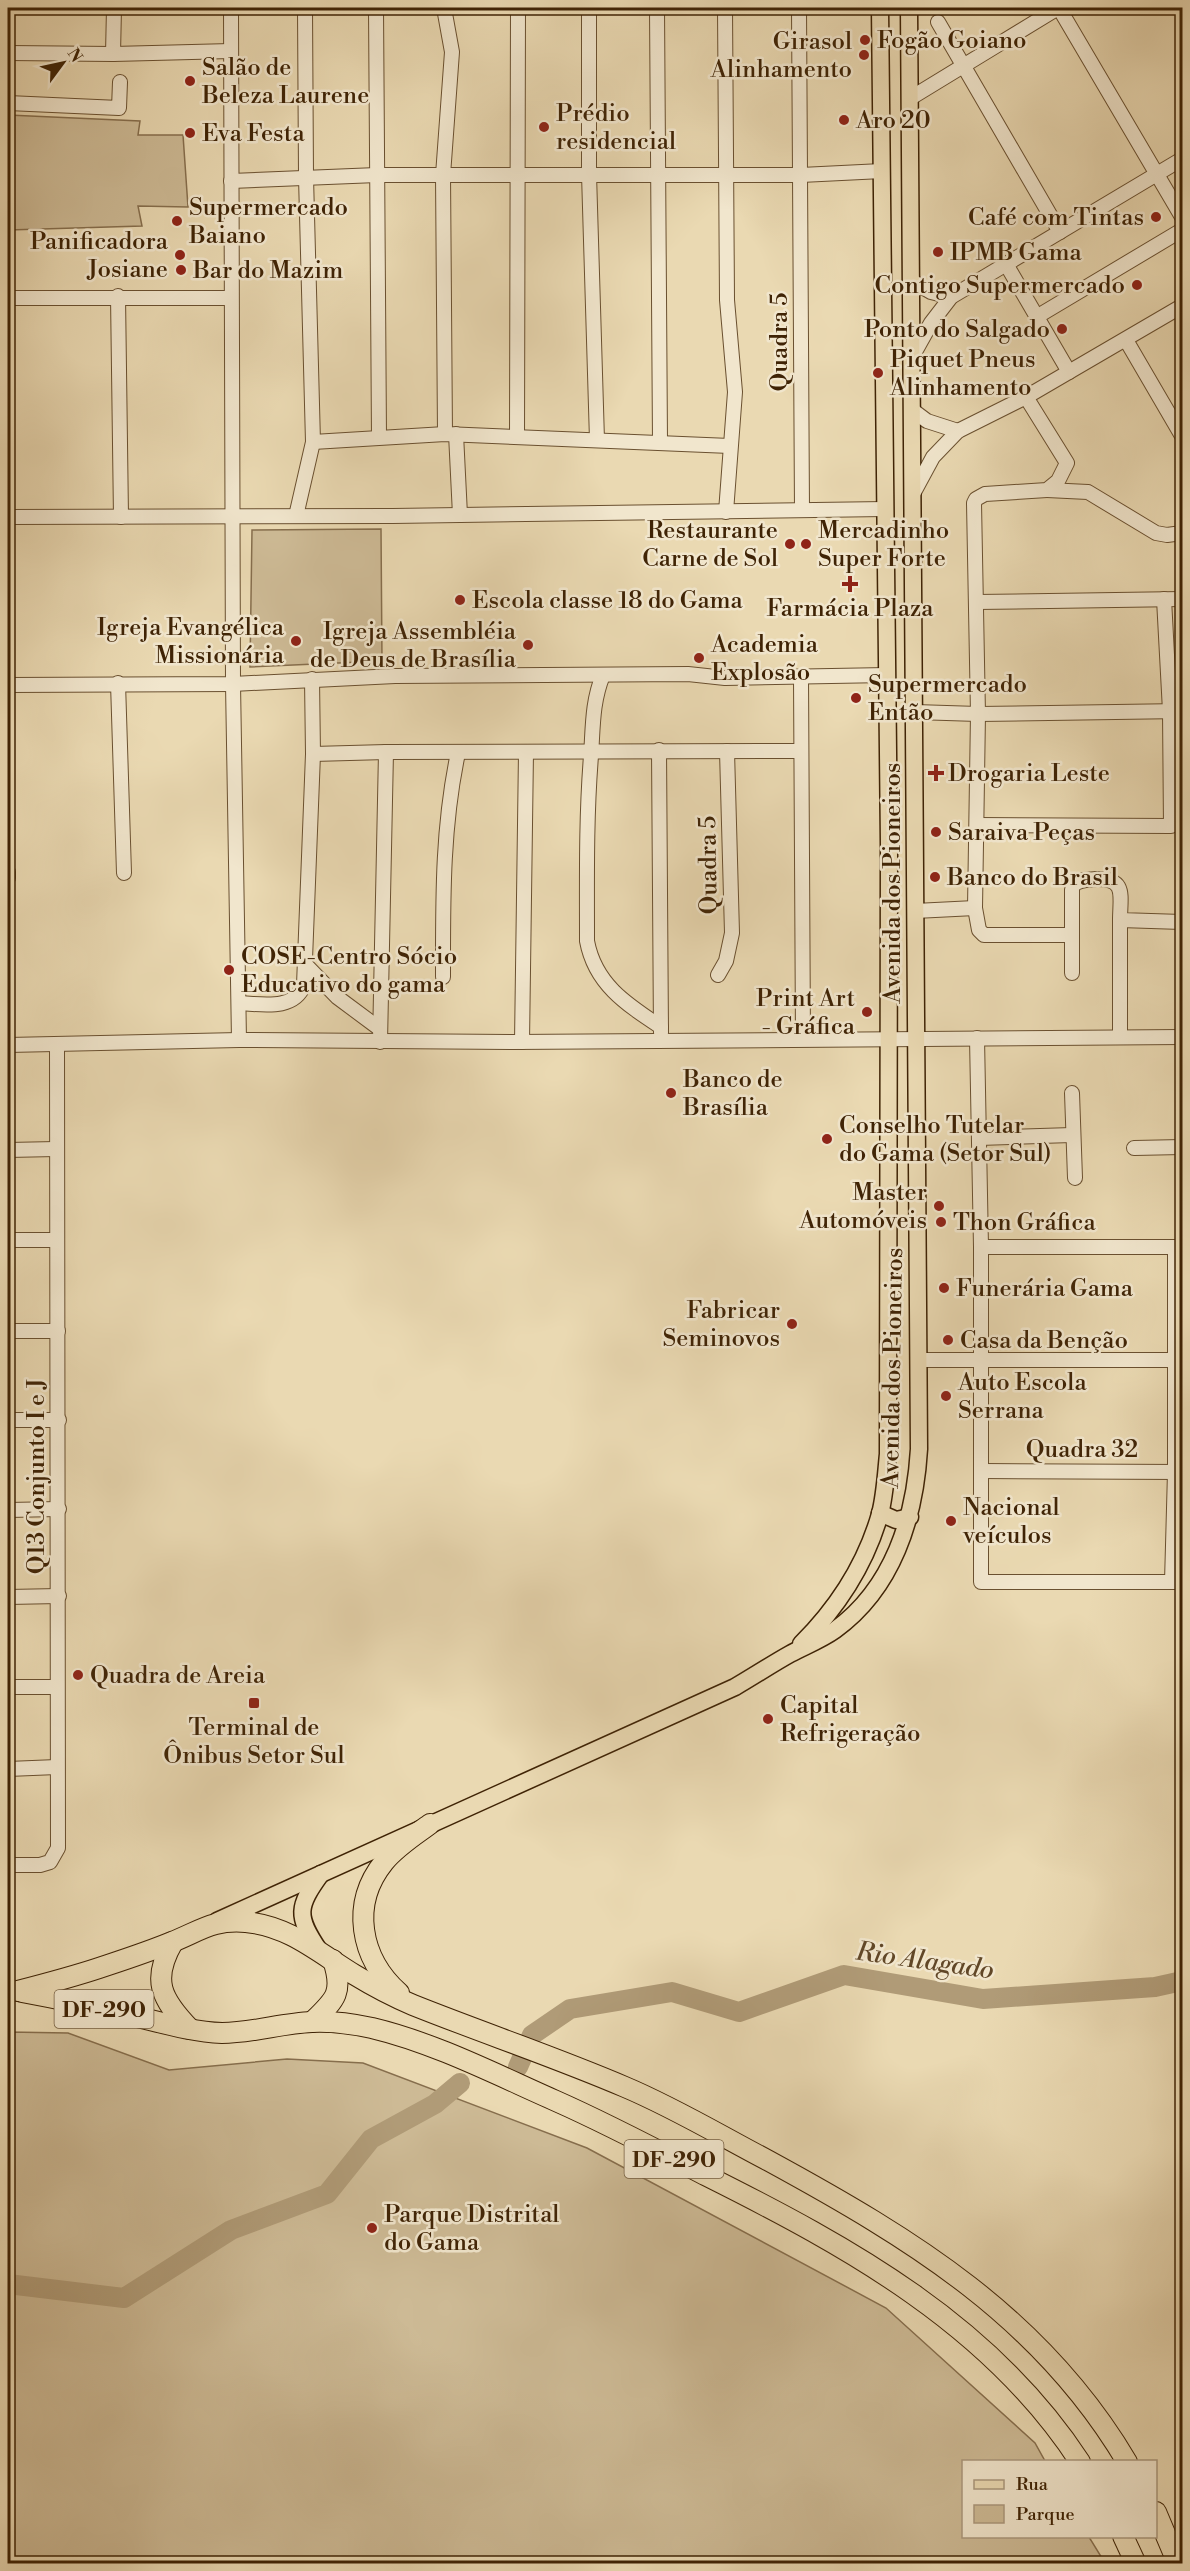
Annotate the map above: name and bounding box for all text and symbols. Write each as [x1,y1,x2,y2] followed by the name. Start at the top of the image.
[877,26,1027,56] place label: Fogão Goiano
[710,27,852,85] place label: Girasol Alinhamento
[33,33,93,93] north arrow
[858,33,872,47] marker: Fogão Goiano
[63,45,87,66] text: N
[857,48,871,62] marker: Girasol Alinhamento
[201,53,369,111] place label: Salão de Beleza Laurene
[183,74,197,88] marker: Salão de Beleza Laurene
[556,99,676,157] place label: Prédio residencial
[855,106,931,136] place label: Aro 20
[837,113,851,127] marker: Aro 20
[202,119,306,149] place label: Eva Festa
[537,120,551,134] marker: Prédio residencial
[183,126,197,140] marker: Eva Festa
[188,193,348,251] place label: Supermercado Baiano
[968,203,1144,233] place label: Café com Tintas
[1149,210,1163,224] marker: Café com Tintas
[170,214,184,228] marker: Supermercado Baiano
[30,227,169,285] place label: Panificadora Josiane
[950,238,1082,268] place label: IPMB Gama
[931,245,945,259] marker: IPMB Gama
[173,248,187,262] marker: Panificadora Josiane
[192,256,343,286] place label: Bar do Mazim
[174,263,188,277] marker: Bar do Mazim
[875,271,1125,301] place label: Contigo Supermercado
[1130,278,1144,292] marker: Contigo Supermercado
[765,293,795,391] street label: Quadra 5
[864,315,1050,345] place label: Ponto do Salgado
[1055,322,1069,336] marker: Ponto do Salgado
[889,345,1035,403] place label: Piquet Pneus Alinhamento
[871,366,885,380] marker: Piquet Pneus Alinhamento
[642,516,778,574] place label: Restaurante Carne de Sol
[818,516,949,574] place label: Mercadinho Super Forte
[783,537,797,551] marker: Restaurante Carne de Sol
[799,537,813,551] marker: Mercadinho Super Forte
[843,577,857,591] marker: Farmácia Plaza
[472,586,744,616] place label: Escola classe 18 do Gama
[453,593,467,607] marker: Escola classe 18 do Gama
[767,594,934,624] place label: Farmácia Plaza
[97,613,285,671] place label: Igreja Evangélica Missionária
[310,617,517,675] place label: Igreja Assembléia de Deus de Brasília
[710,630,819,688] place label: Academia Explosão
[289,634,303,648] marker: Igreja Evangélica Missionária
[521,638,535,652] marker: Igreja Assembléia de Deus de Brasília
[692,651,706,665] marker: Academia Explosão
[868,670,1027,728] place label: Supermercado Então
[849,691,863,705] marker: Supermercado Então
[948,759,1110,789] place label: Drogaria Leste
[878,763,908,1004] street label: Avenida dos Pioneiros
[929,766,943,780] marker: Drogaria Leste
[693,815,725,915] street label: Quadra 5
[948,818,1095,848] place label: Saraiva Peças
[929,825,943,839] marker: Saraiva Peças
[946,863,1118,893] place label: Banco do Brasil
[928,870,942,884] marker: Banco do Brasil
[241,942,457,1000] place label: COSE-Centro Sócio Educativo do gama
[222,963,236,977] marker: COSE-Centro Sócio Educativo do gama
[756,984,856,1042] place label: Print Art - Gráfica
[860,1005,874,1019] marker: Print Art - Gráfica
[682,1065,783,1123] place label: Banco de Brasília
[664,1086,678,1100] marker: Banco de Brasília
[839,1111,1051,1169] place label: Conselho Tutelar do Gama (Setor Sul)
[820,1132,834,1146] marker: Conselho Tutelar do Gama (Setor Sul)
[798,1178,927,1236] place label: Master Automóveis
[932,1199,946,1213] marker: Master Automóveis
[953,1208,1096,1238] place label: Thon Gráfica
[934,1215,948,1229] marker: Thon Gráfica
[876,1247,910,1490] street label: Avenida dos Pioneiros
[956,1274,1134,1304] place label: Funerária Gama
[937,1281,951,1295] marker: Funerária Gama
[662,1296,780,1354] place label: Fabricar Seminovos
[785,1317,799,1331] marker: Fabricar Seminovos
[960,1326,1128,1356] place label: Casa da Benção
[941,1333,955,1347] marker: Casa da Benção
[957,1368,1087,1426] place label: Auto Escola Serrana
[22,1378,52,1574] street label: Q13 Conjunto I e J
[939,1389,953,1403] marker: Auto Escola Serrana
[1026,1435,1138,1465] street label: Quadra 32
[962,1493,1060,1551] place label: Nacional veículos
[944,1514,958,1528] marker: Nacional veículos
[90,1661,266,1691] place label: Quadra de Areia
[71,1668,85,1682] marker: Quadra de Areia
[780,1691,920,1749] place label: Capital Refrigeração
[247,1696,261,1710] marker: Terminal de Ônibus Setor Sul
[761,1712,775,1726] marker: Capital Refrigeração
[163,1713,345,1771] place label: Terminal de Ônibus Setor Sul
[853,1935,996,1986] water label: Rio Alagado
[54,1990,154,2028] road number: DF-290
[624,2140,724,2178] road number: DF-290
[384,2200,559,2258] place label: Parque Distrital do Gama
[365,2221,379,2235] marker: Parque Distrital do Gama
[962,2460,1157,2538] legend
[1016,2473,1049,2496] text: Rua
[1016,2503,1075,2526] text: Parque

